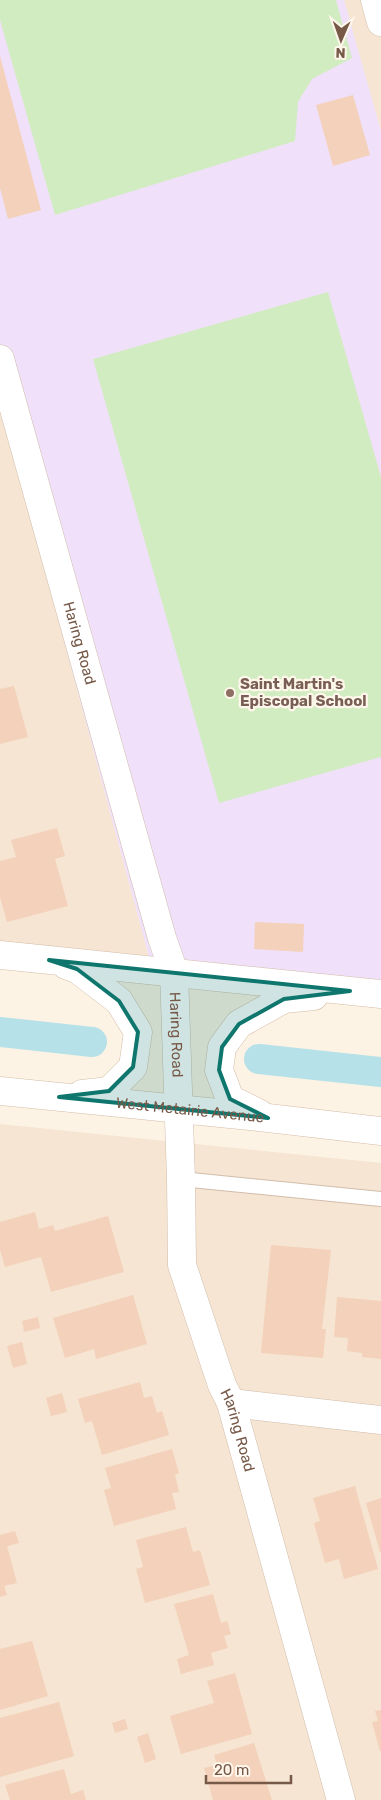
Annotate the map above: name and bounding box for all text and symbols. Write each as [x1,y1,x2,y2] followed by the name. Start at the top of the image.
[316,15,366,65] north arrow
[335,44,346,61] text: N
[59,599,100,687] street label: Haring Road
[240,675,367,710] place label: Saint Martin's Episcopal School
[224,687,236,699] marker: Saint Martin's Episcopal School
[166,992,187,1078] street label: Haring Road
[115,1094,265,1127] street label: West Metairie Avenue
[216,1386,259,1474] street label: Haring Road
[206,1752,291,1784] scale bar
[214,1761,249,1779] text: 20 m

